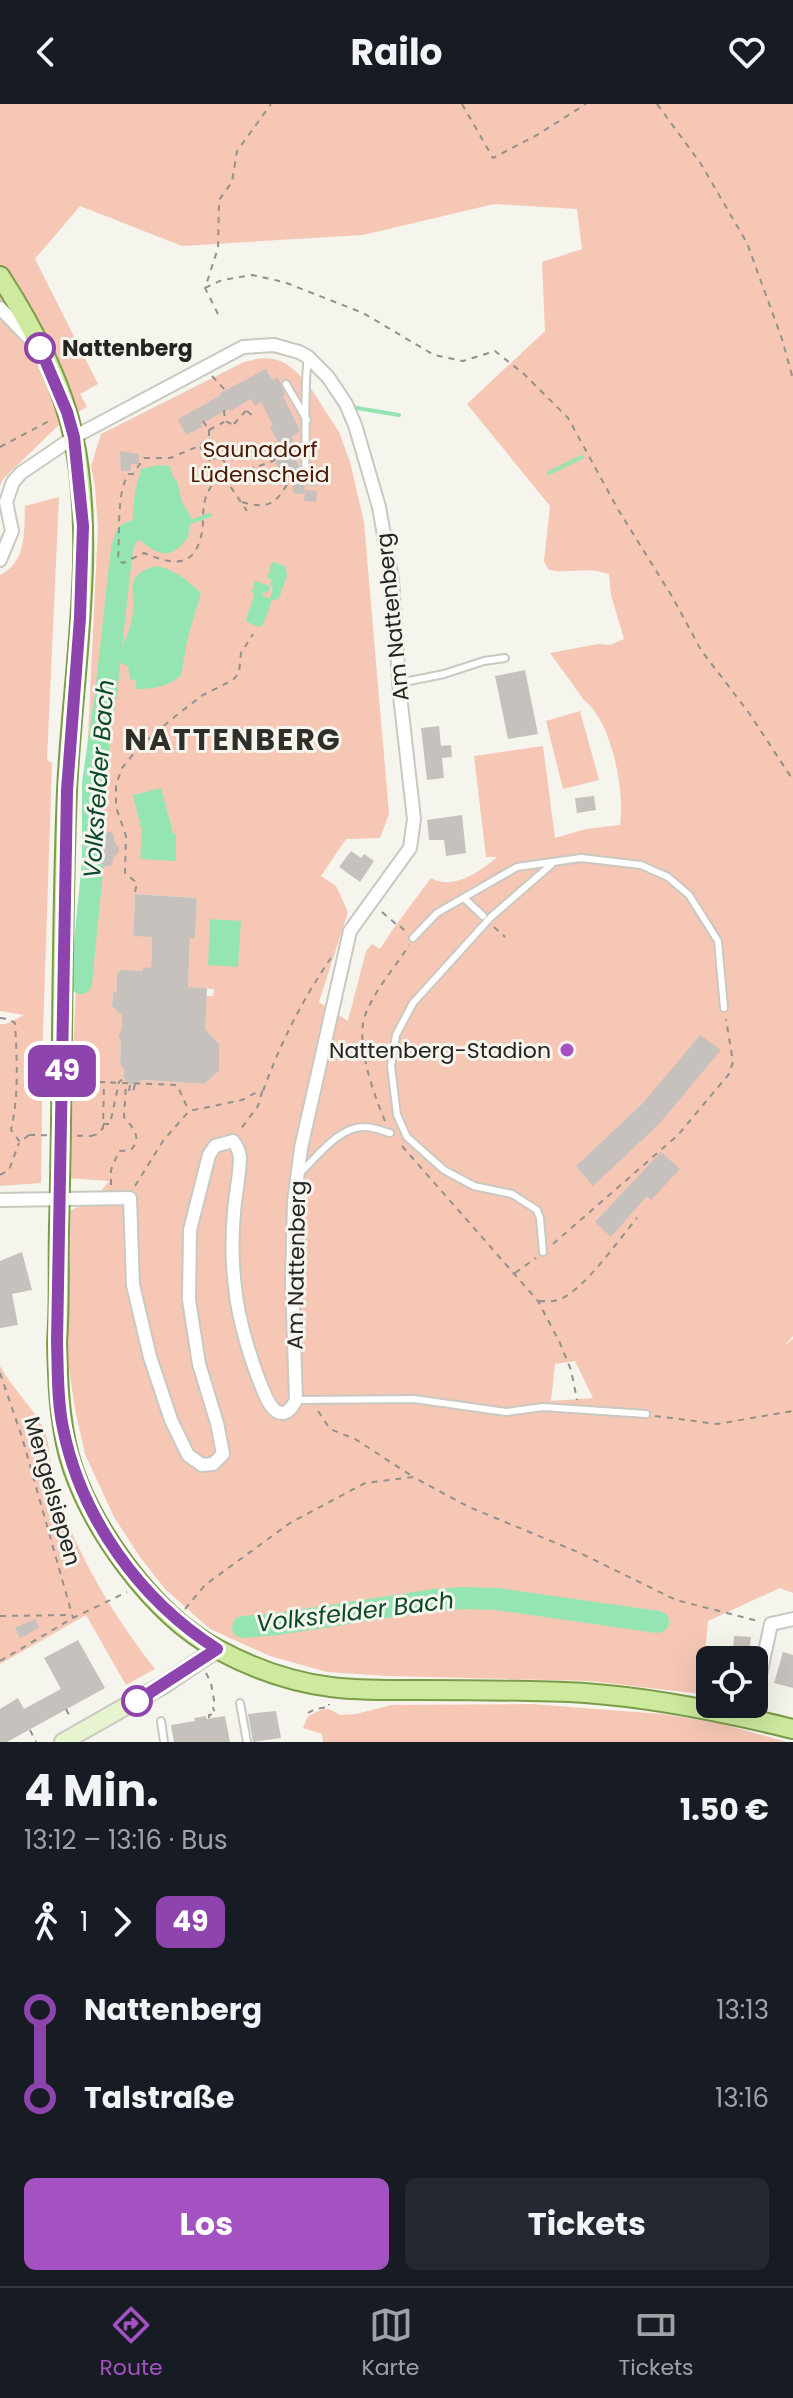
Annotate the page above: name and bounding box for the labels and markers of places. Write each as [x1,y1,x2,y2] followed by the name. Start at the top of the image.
[25,333,55,363] marker: Nattenberg
[62,333,193,364] place label: Nattenberg
[329,1035,551,1066] place label: Nattenberg-Stadion
[558,1041,576,1059] marker: Nattenberg-Stadion
[122,1686,152,1716] unlabelled marker

